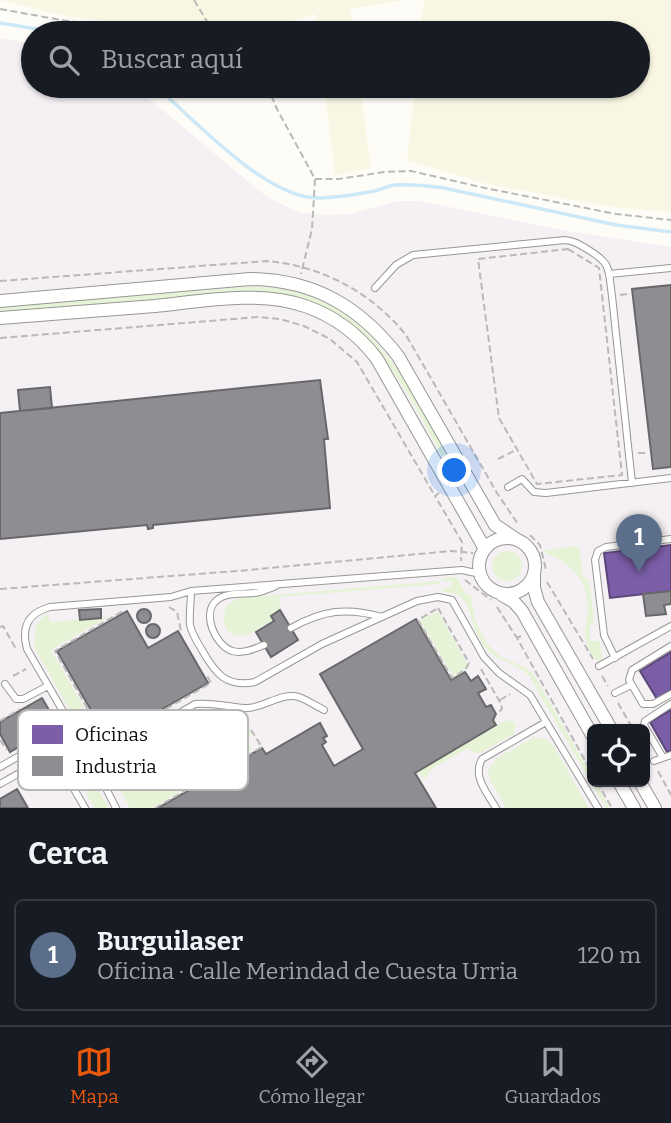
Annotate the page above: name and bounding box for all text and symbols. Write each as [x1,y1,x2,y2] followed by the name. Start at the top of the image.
[21,21,650,98] search box
[45,41,83,79] icon: search
[101,44,243,75] text: Buscar aquí
[437,453,471,487] your location
[616,514,662,572] pin: 1
[18,710,248,790] legend
[75,723,148,746] text: Oficinas
[587,724,650,787] map controls
[587,724,650,787] button: locate
[75,755,157,778] text: Industria
[28,836,108,872] text: Cerca
[97,926,243,957] text: Burguilaser
[48,941,58,969] text: 1
[578,941,641,969] text: 120 m
[97,957,518,985] text: Oficina · Calle Merindad de Cuesta Urria
[70,1043,119,1108] tab: Mapa
[259,1043,365,1108] tab: Cómo llegar
[504,1043,601,1108] tab: Guardados

